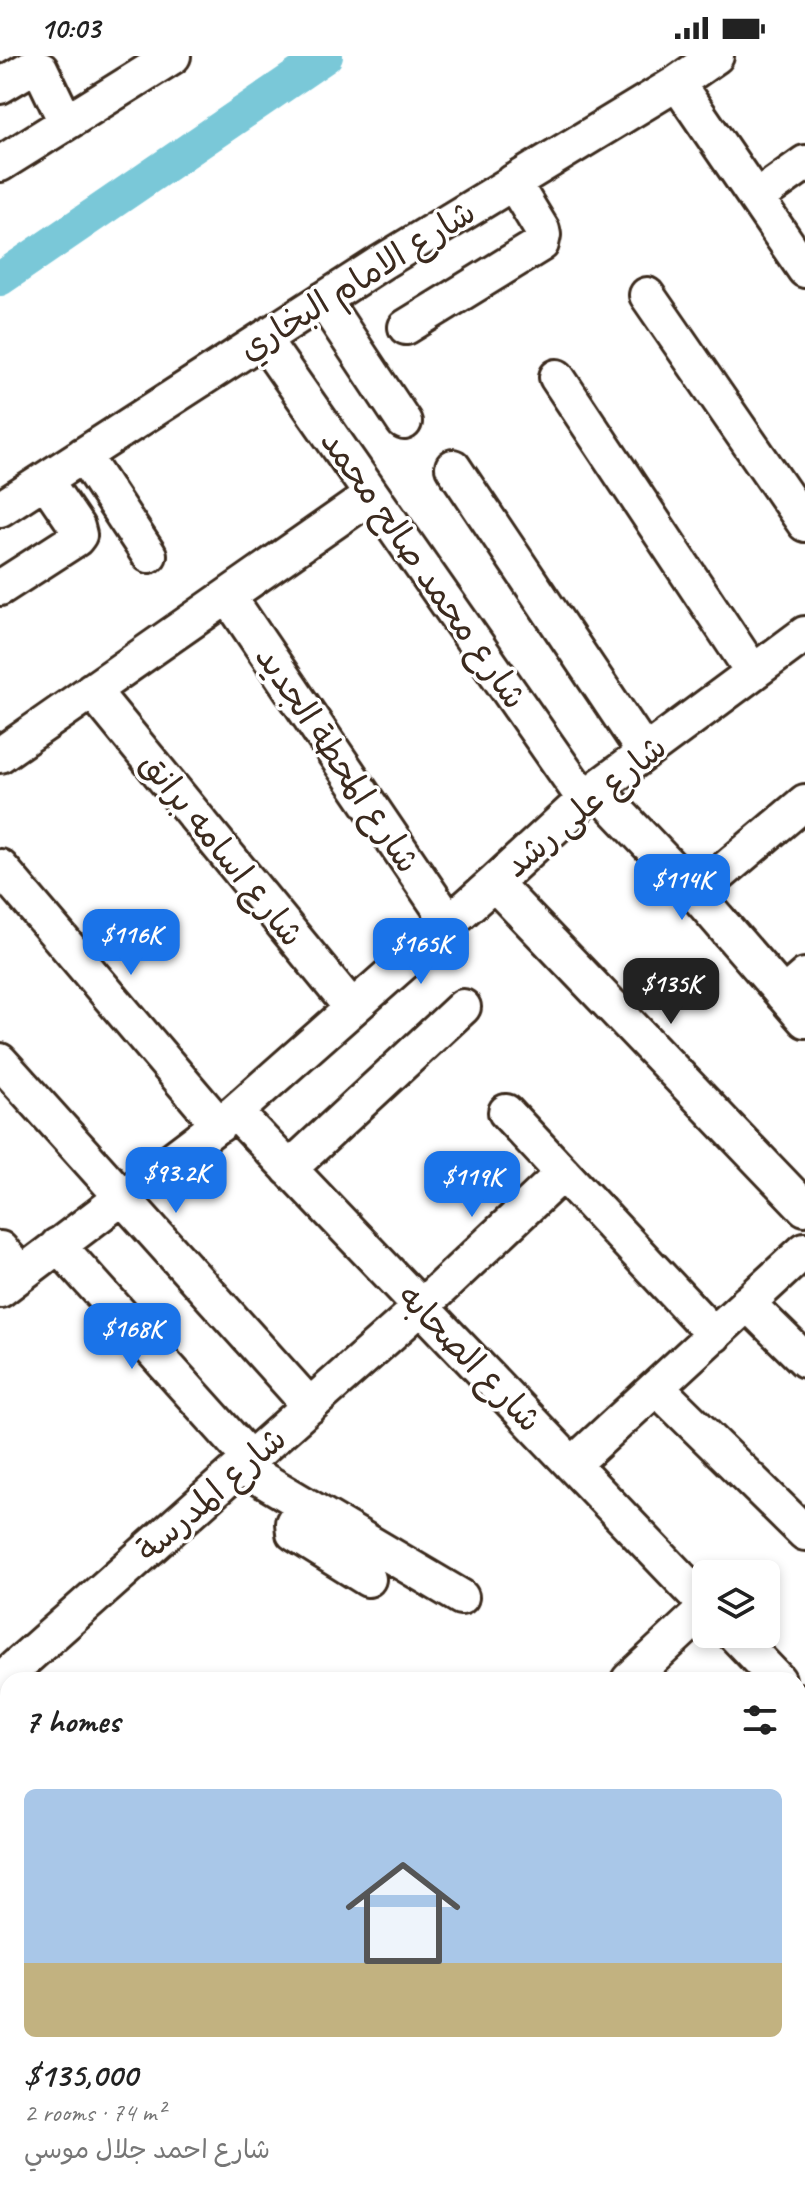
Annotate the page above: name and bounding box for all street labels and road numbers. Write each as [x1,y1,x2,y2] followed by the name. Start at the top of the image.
[231,190,485,373] street label: شارع الامام البخاري
[310,421,537,718] street label: شارع محمد صالح محمد
[244,637,430,882] street label: شارع المحطة الجديد
[495,725,676,888] street label: شارع على رشد
[129,743,314,956] street label: شارع اسامه برانق
[387,1275,551,1442] street label: شارع الصحابه
[127,1417,296,1572] street label: شارع المدرسة

